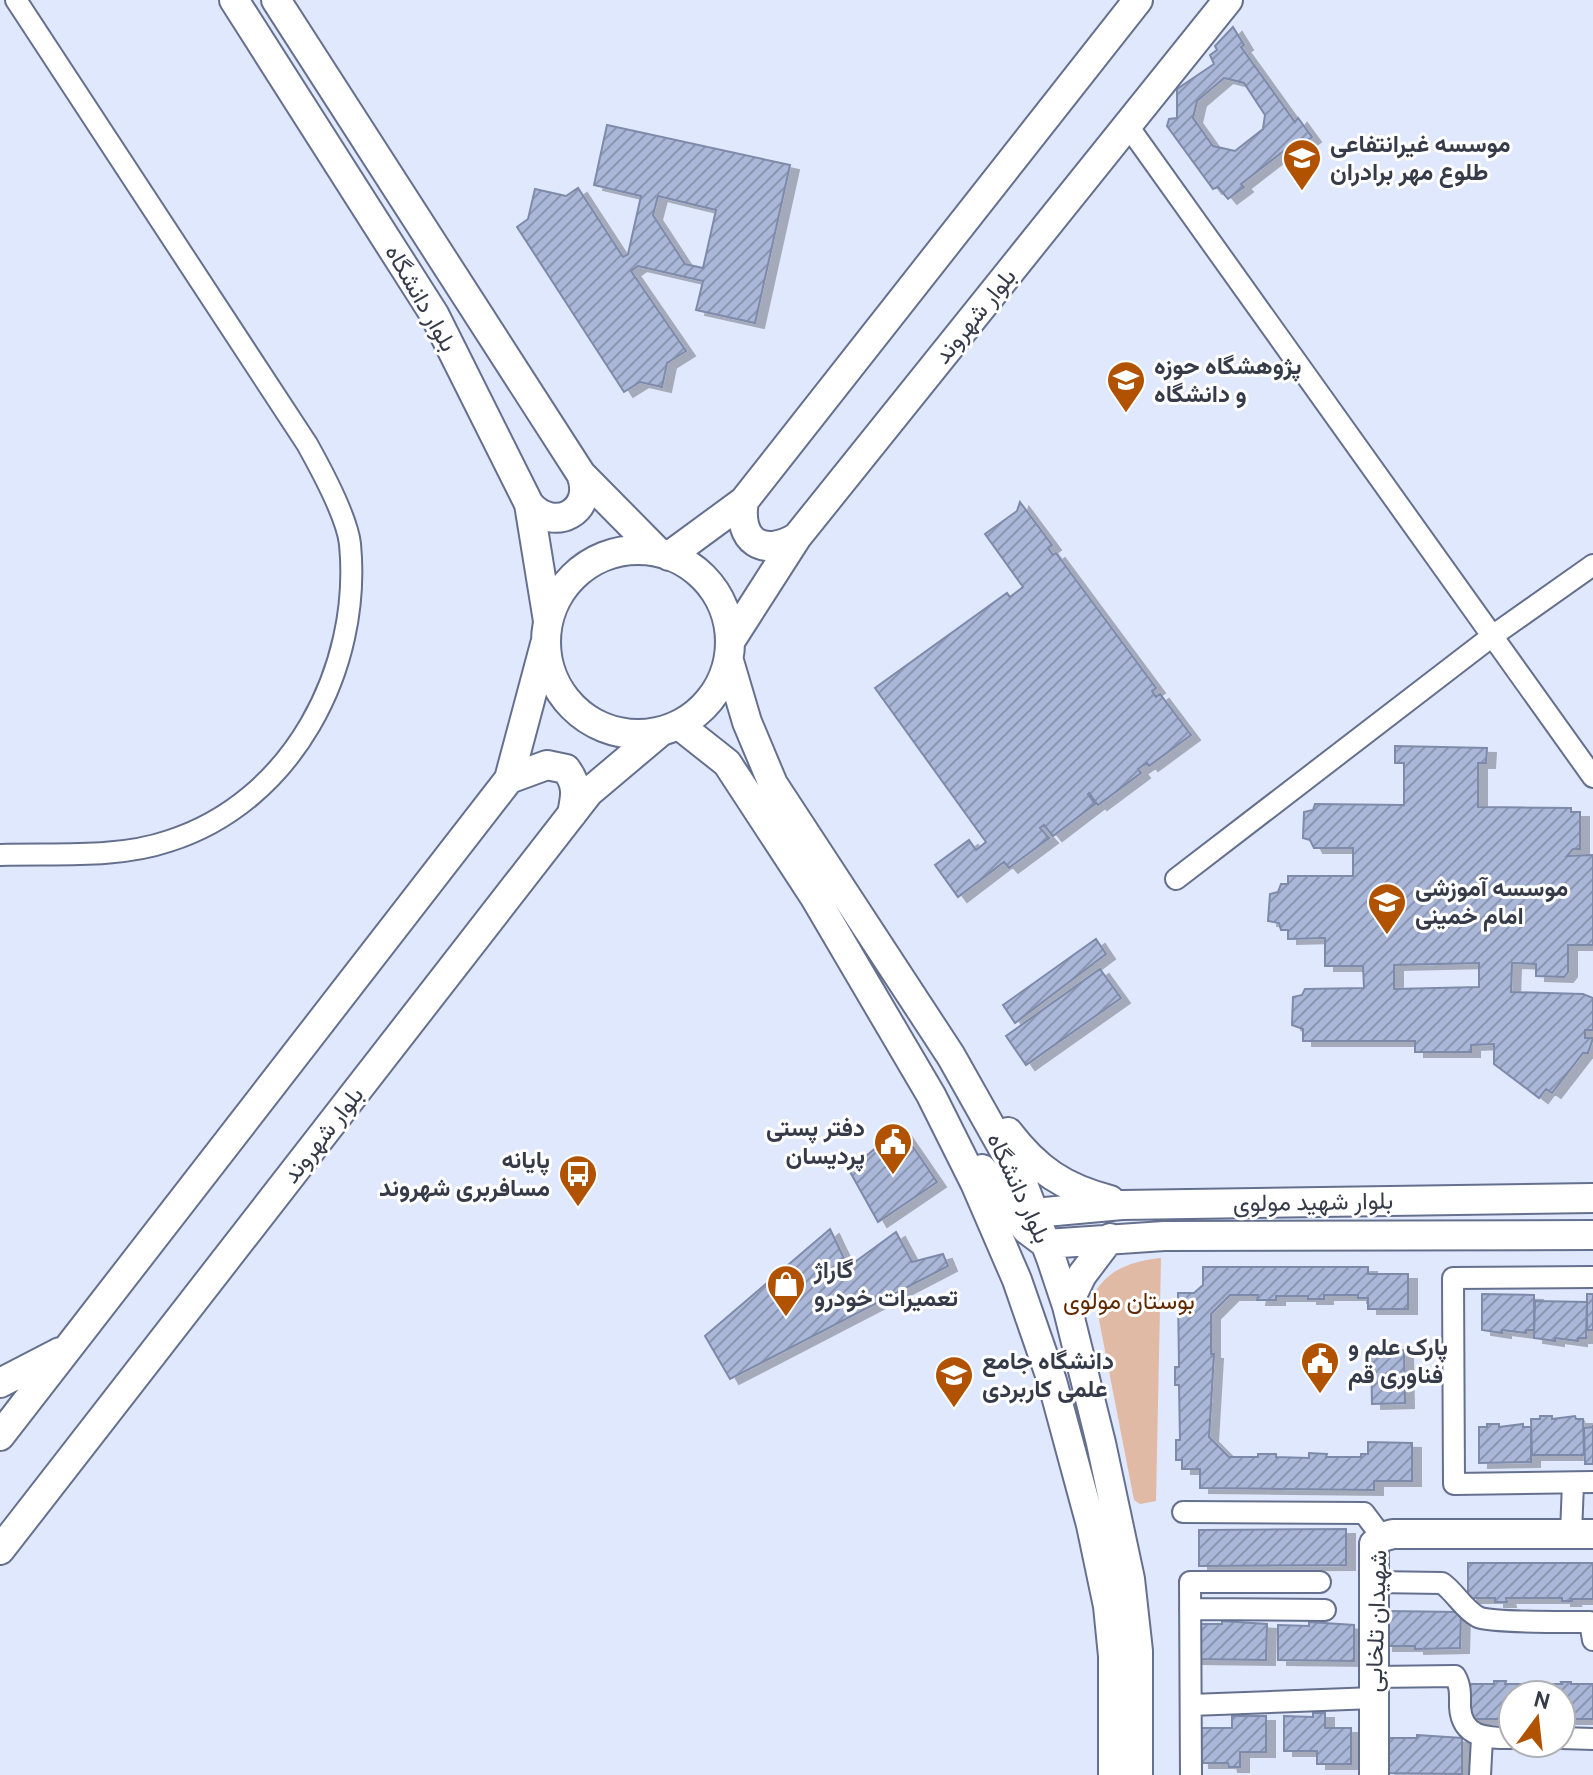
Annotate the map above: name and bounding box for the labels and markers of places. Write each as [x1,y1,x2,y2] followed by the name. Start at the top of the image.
[1330,129,1511,188] place label: موسسه غیرانتفاعی طلوع مهر برادران
[1281,137,1323,192] school or university icon: موسسه غیرانتفاعی طلوع مهر برادران
[1154,351,1302,409] place label: پژوهشگاه حوزه و دانشگاه
[1105,359,1147,414] school or university icon: پژوهشگاه حوزه و دانشگاه
[1415,873,1568,932] place label: موسسه آموزشی امام خمینی
[1366,881,1408,936] school or university icon: موسسه آموزشی امام خمینی
[766,1113,865,1172] place label: دفتر پستی پردیسان
[872,1121,914,1176] public building icon: دفتر پستی پردیسان
[379,1145,550,1203] place label: پایانه مسافربری شهروند
[557,1153,599,1208] bus stop icon: پایانه مسافربری شهروند
[813,1255,958,1313] place label: گاراژ تعمیرات خودرو
[765,1263,807,1318] shop icon: گاراژ تعمیرات خودرو
[1348,1332,1448,1391] place label: پارک علم و فناوری قم
[1299,1340,1341,1395] public building icon: پارک علم و فناوری قم
[982,1346,1114,1404] place label: دانشگاه جامع علمی کاربردی
[933,1354,975,1409] school or university icon: دانشگاه جامع علمی کاربردی

